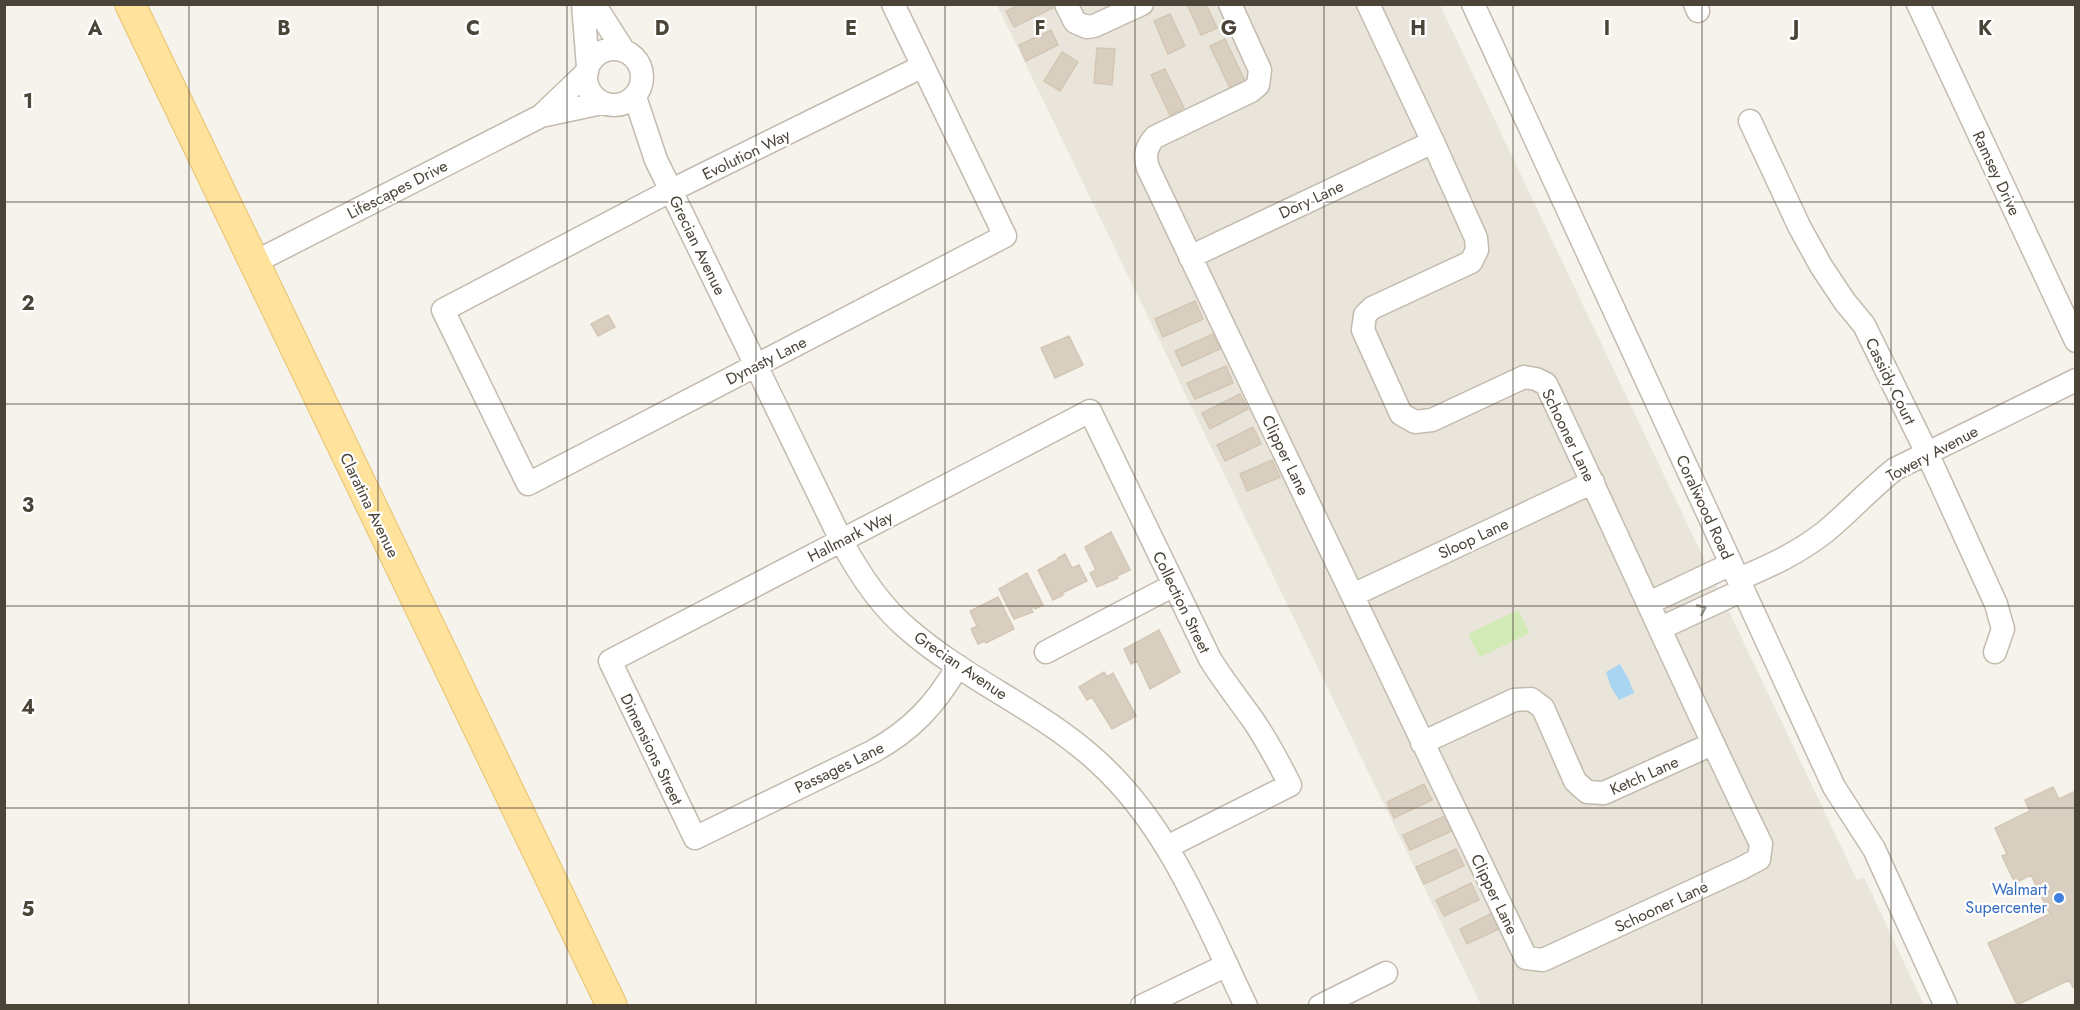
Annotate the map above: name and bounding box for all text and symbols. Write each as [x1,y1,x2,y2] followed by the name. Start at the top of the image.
[87,14,103,43] text: A
[277,14,291,43] text: B
[466,14,480,43] text: C
[655,14,669,43] text: D
[845,14,857,43] text: E
[1034,14,1046,43] text: F
[1221,14,1237,43] text: G
[1410,14,1426,43] text: H
[1604,14,1610,43] text: I
[1789,14,1799,43] text: J
[1978,14,1992,43] text: K
[23,87,33,116] text: 1
[698,123,795,186] street label: Evolution Way
[1967,127,2026,219] street label: Ramsey Drive
[343,154,452,225] street label: Lifescapes Drive
[1275,174,1347,224] street label: Dory Lane
[663,191,732,299] street label: Grecian Avenue
[21,289,35,318] text: 2
[722,330,811,391] street label: Dynasty Lane
[1860,334,1922,429] street label: Cassidy Court
[1536,385,1601,486] street label: Schooner Lane
[1256,411,1315,499] street label: Clipper Lane
[1882,420,1982,487] street label: Towery Avenue
[334,449,405,562] street label: Claratina Avenue
[1670,451,1739,563] street label: Coralwood Road
[22,491,34,520] text: 3
[804,505,898,568] street label: Hallmark Way
[1434,512,1512,565] street label: Sloop Lane
[1147,547,1216,657] street label: Collection Street
[1696,605,1707,617] one-way arrow
[909,626,1012,705] street label: Grecian Avenue
[615,690,689,809] street label: Dimensions Street
[21,693,35,722] text: 4
[791,736,888,799] street label: Passages Lane
[1606,750,1682,801] street label: Ketch Lane
[1465,850,1524,938] street label: Clipper Lane
[1611,875,1712,938] street label: Schooner Lane
[1965,878,2048,919] place label: Walmart Supercenter
[2052,891,2066,905] marker: Walmart Supercenter
[22,895,35,924] text: 5

